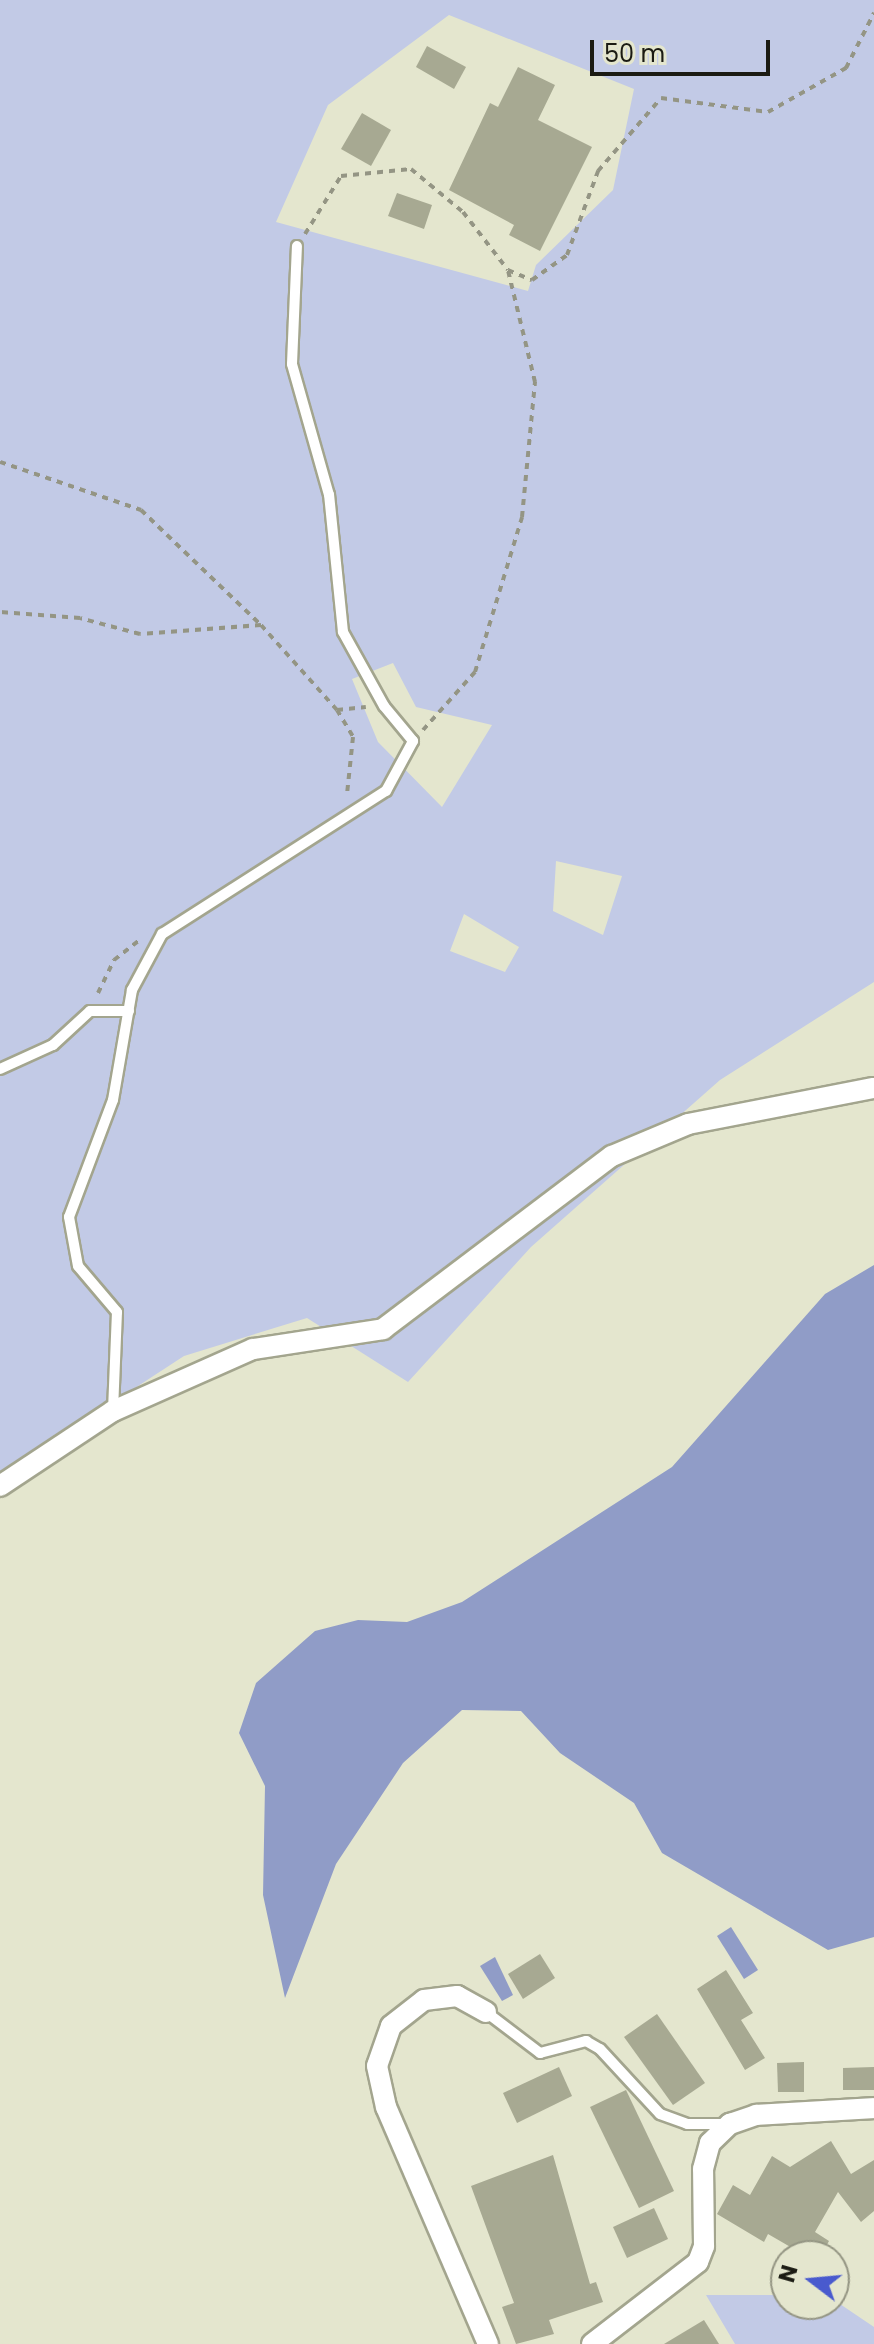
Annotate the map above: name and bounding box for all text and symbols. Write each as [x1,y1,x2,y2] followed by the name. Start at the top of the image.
[594,24,774,74] scale bar
[604,37,665,70] text: 50 m
[770,2240,850,2320] north arrow
[771,2262,806,2286] text: N

